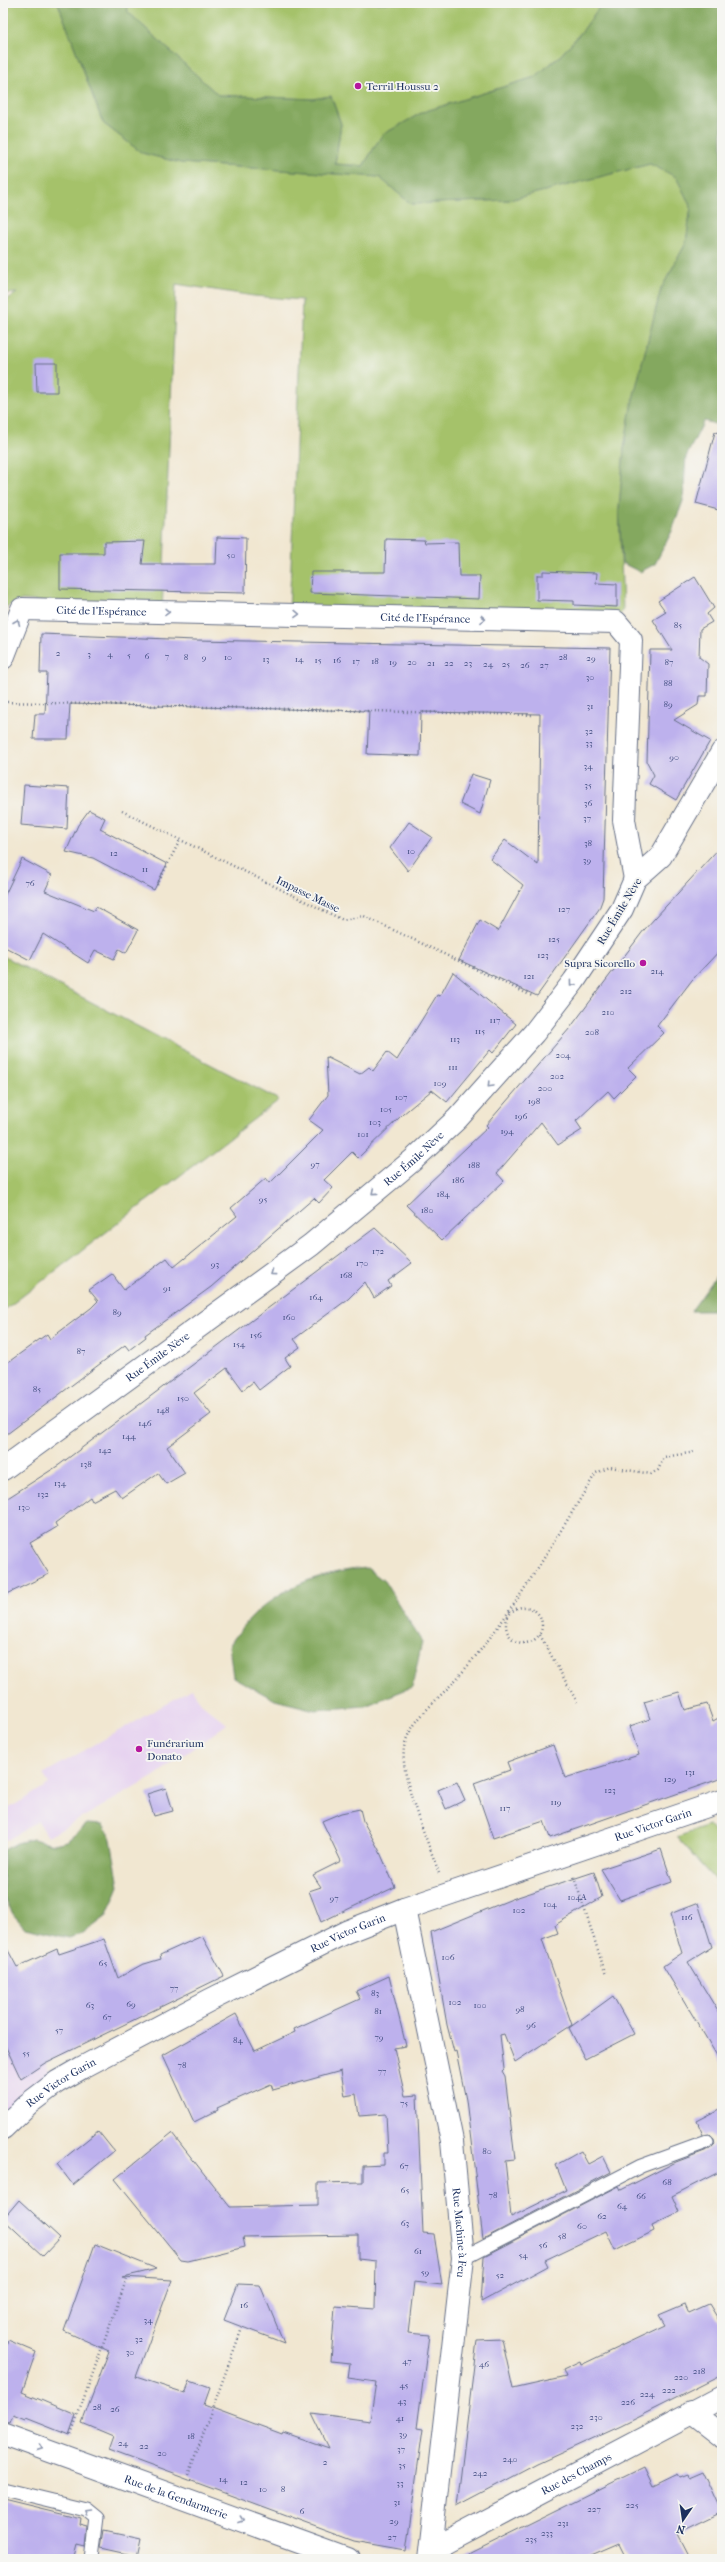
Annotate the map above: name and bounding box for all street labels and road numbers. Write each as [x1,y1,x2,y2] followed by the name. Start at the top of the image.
[56,604,147,619] street label: Cité de l'Espérance
[380,611,471,626] street label: Cité de l'Espérance
[274,873,342,916] street label: Impasse Masse
[594,875,645,947] street label: Rue Émile Nève
[381,1128,447,1189] street label: Rue Émile Nève
[123,1329,193,1385] street label: Rue Émile Nève
[613,1806,694,1844] street label: Rue Victor Garin
[308,1911,388,1956] street label: Rue Victor Garin
[24,2055,99,2110] street label: Rue Victor Garin
[449,2187,469,2279] street label: Rue Machine à Feu
[539,2450,614,2498] street label: Rue des Champs
[122,2472,230,2522] street label: Rue de la Gendarmerie

